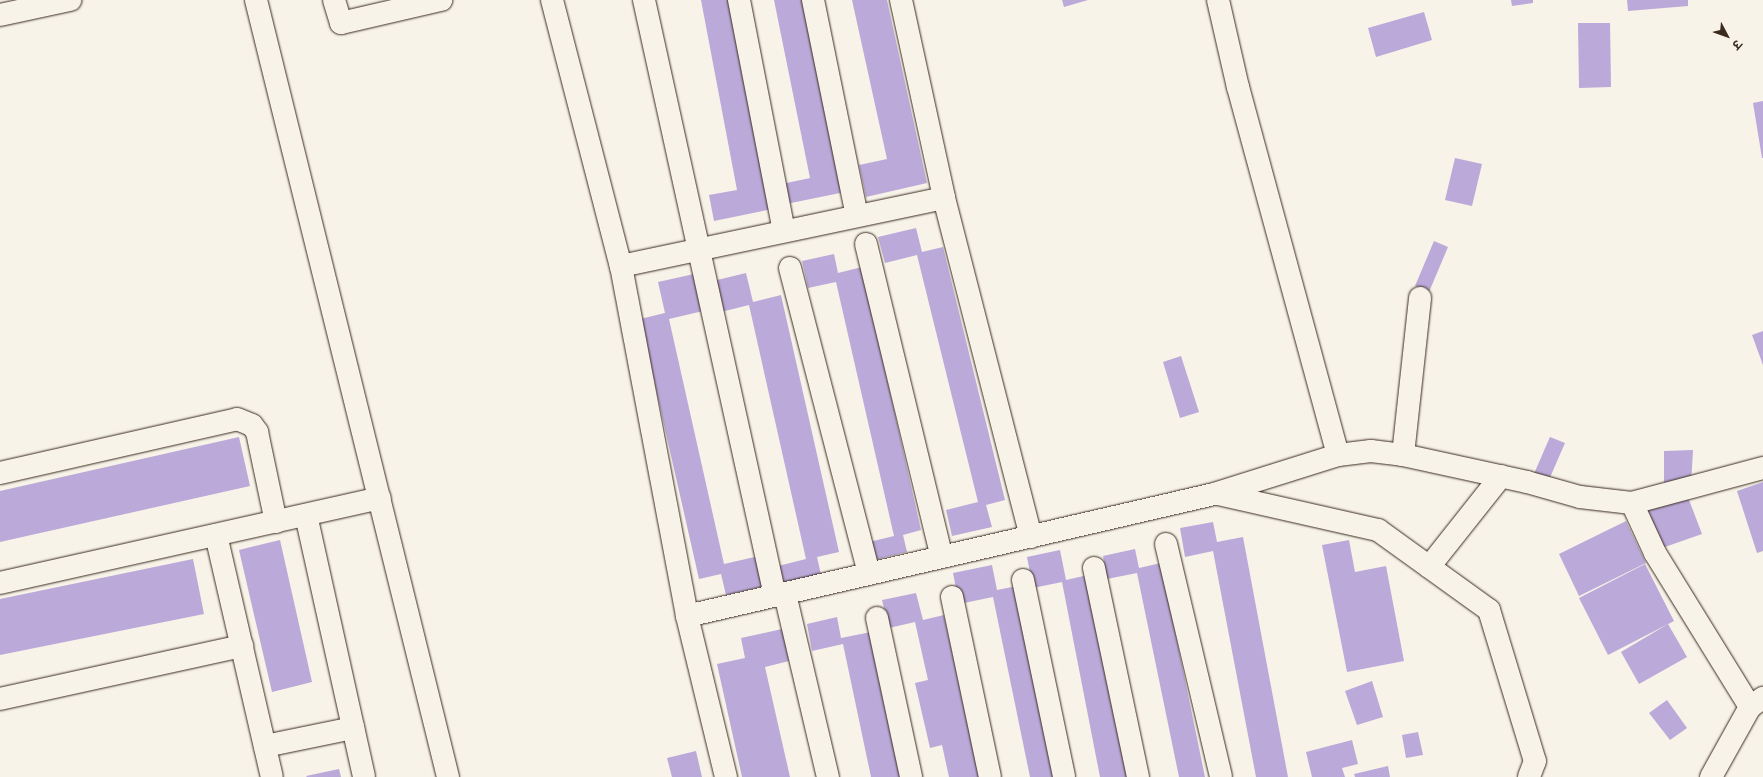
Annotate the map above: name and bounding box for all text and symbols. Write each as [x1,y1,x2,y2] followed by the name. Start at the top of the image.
[1707,16,1747,56] north arrow
[1728,37,1745,52] text: उ

